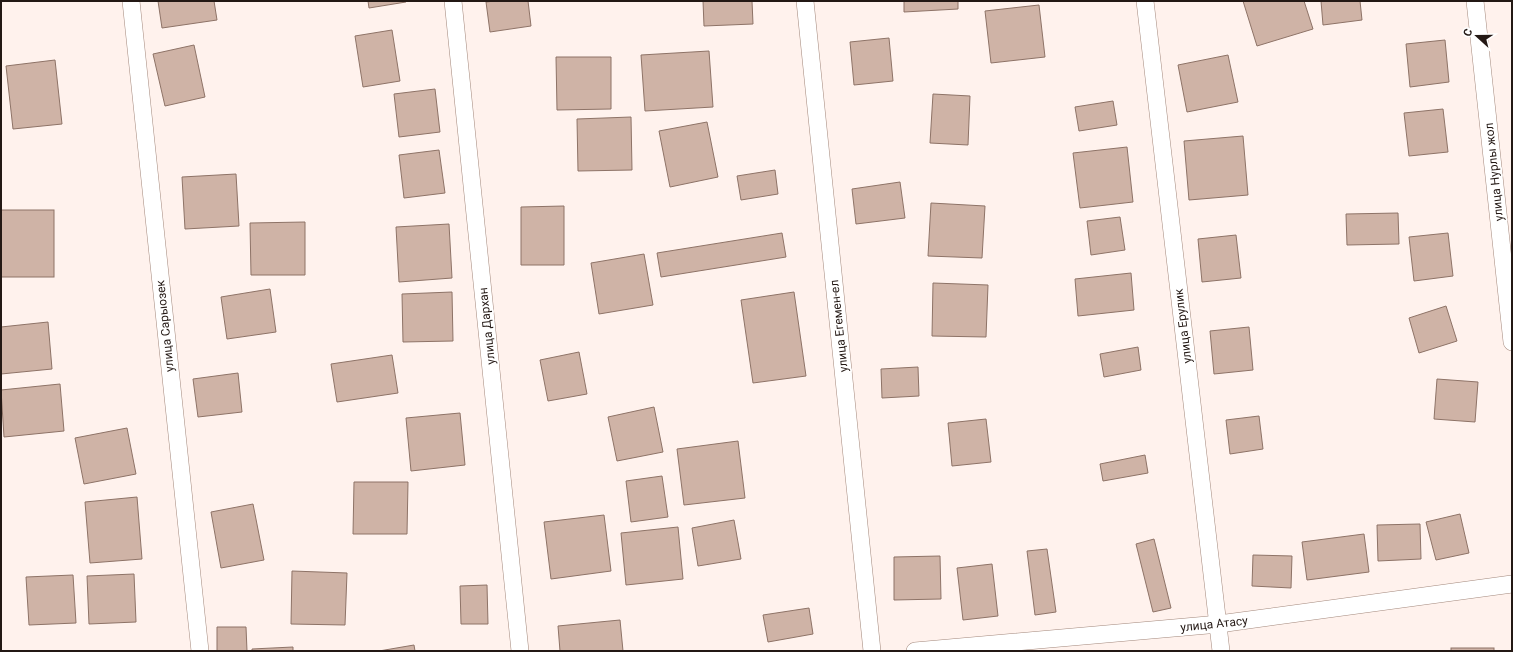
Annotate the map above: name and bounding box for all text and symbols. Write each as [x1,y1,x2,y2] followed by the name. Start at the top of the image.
[1457,16,1497,56] north arrow
[1461,27,1475,38] text: С
[1482,122,1506,222] street label: улица Нурлы жол
[153,279,177,373] street label: улица Сарыозек
[827,279,851,373] street label: улица Егемен-ел
[476,287,498,365] street label: улица Дархан
[1171,287,1195,364] street label: улица Ерулик
[1180,613,1249,634] street label: улица Атасу

